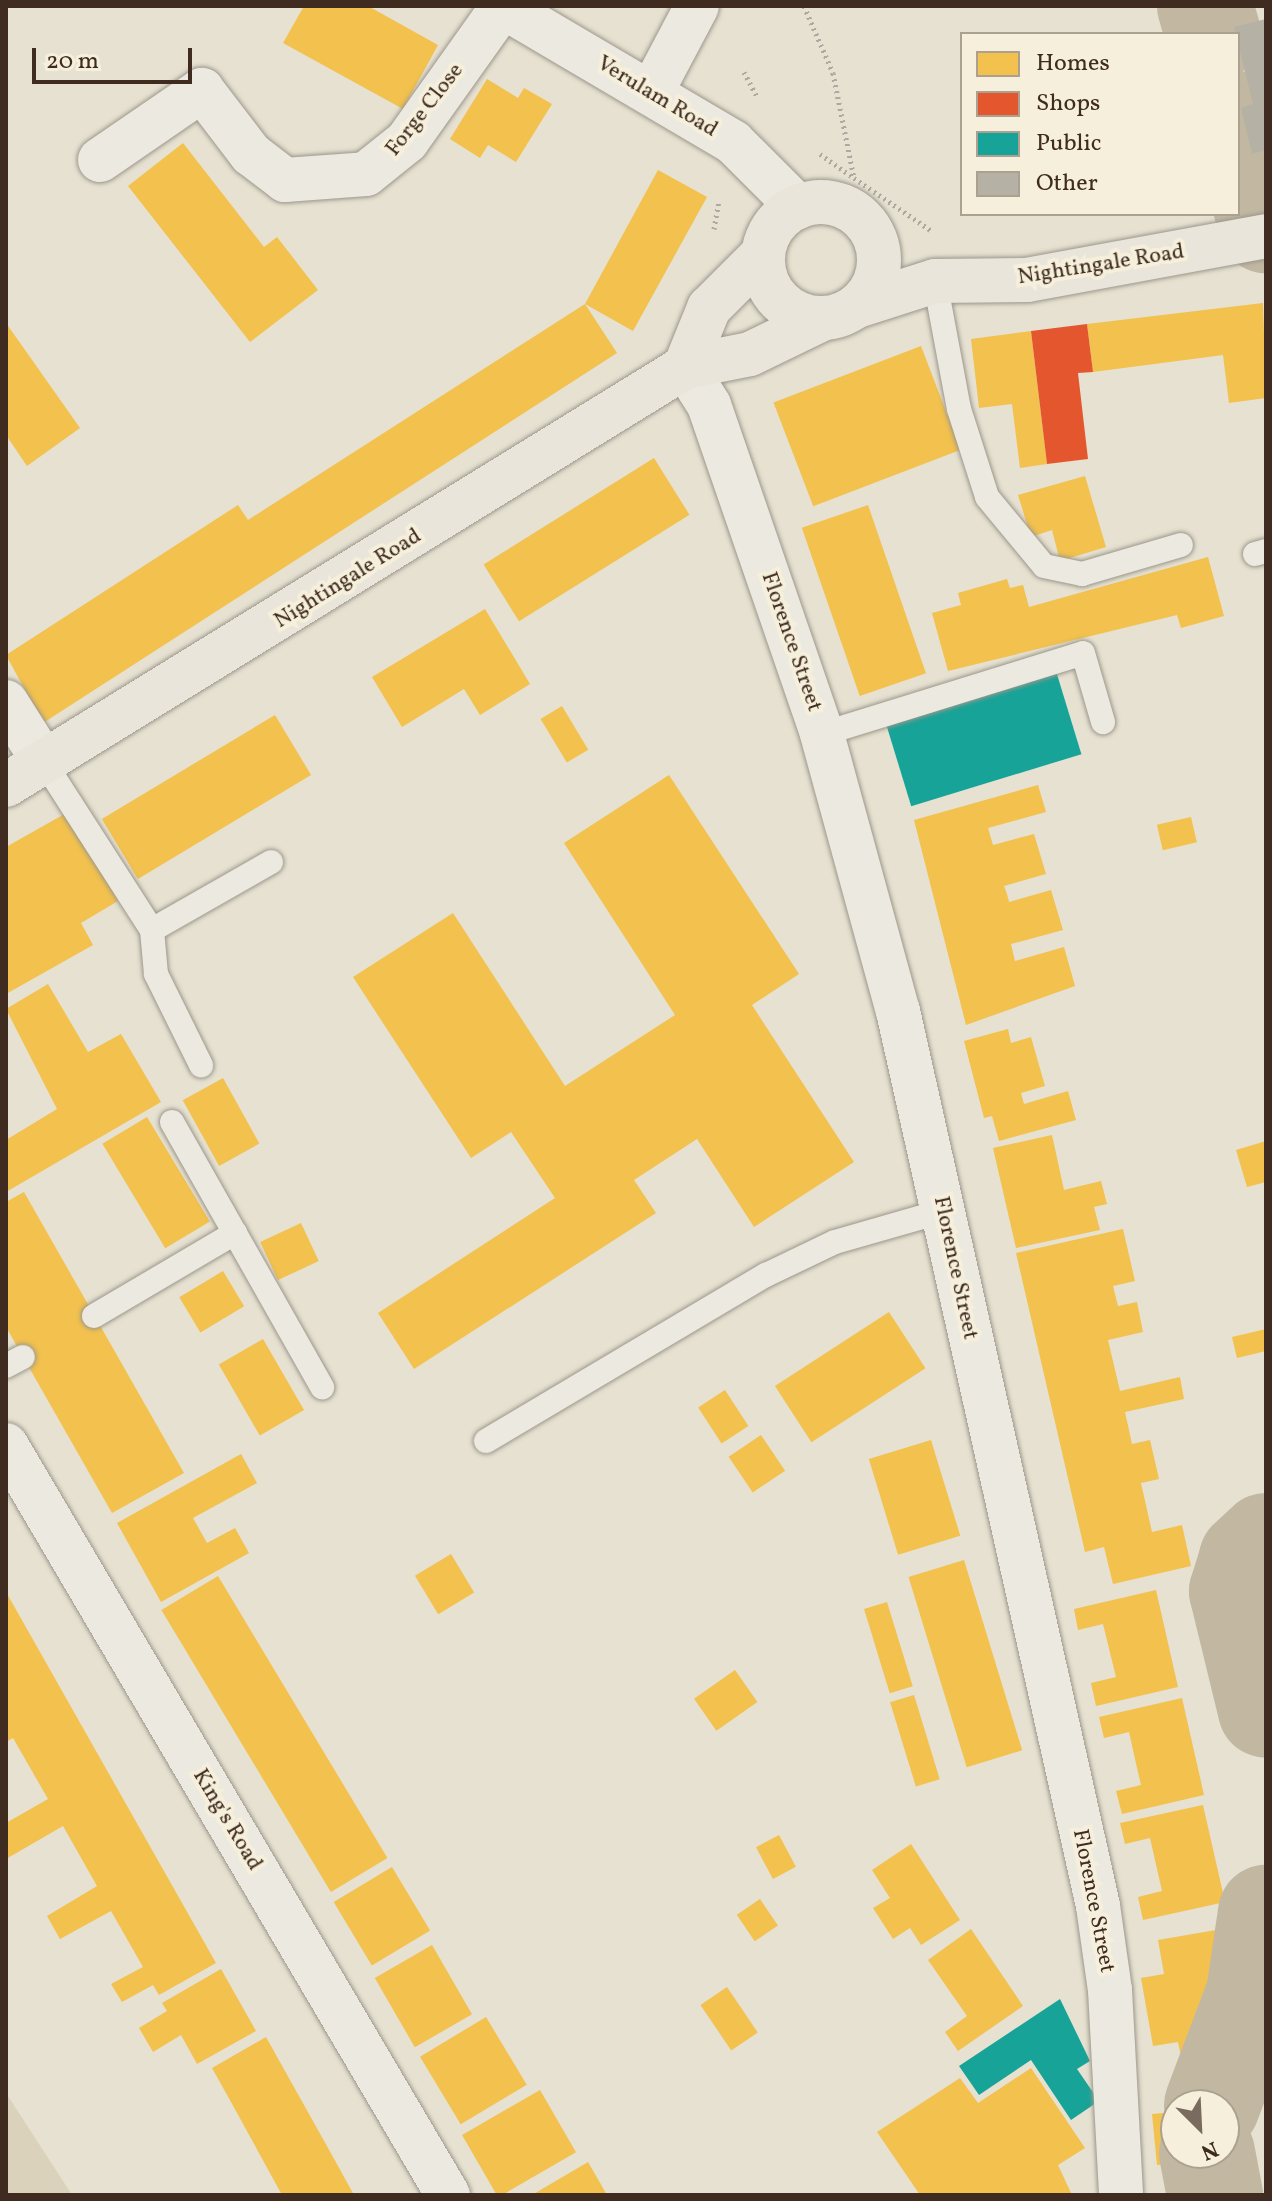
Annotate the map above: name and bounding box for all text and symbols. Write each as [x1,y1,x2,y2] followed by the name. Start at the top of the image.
[36,32,196,82] scale bar
[960,32,1240,216] legend
[46,45,99,79] text: 20 m
[1036,47,1110,81] text: Homes
[592,51,722,143] street label: Verulam Road
[381,58,469,162] street label: Forge Close
[1036,87,1100,121] text: Shops
[1036,127,1102,161] text: Public
[1036,167,1098,201] text: Other
[1016,239,1186,291] street label: Nightingale Road
[270,523,426,635] street label: Nightingale Road
[755,569,827,715] street label: Florence Street
[927,1194,983,1342] street label: Florence Street
[186,1764,268,1876] street label: King's Road
[1066,1827,1120,1975] street label: Florence Street
[1160,2089,1240,2169] north arrow
[1196,2132,1223,2167] text: N

